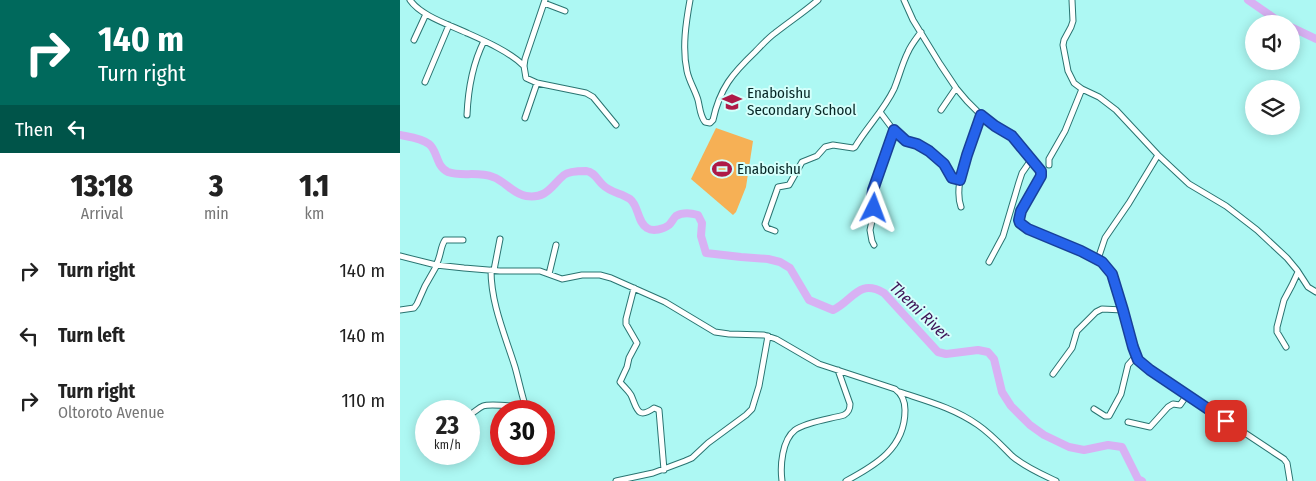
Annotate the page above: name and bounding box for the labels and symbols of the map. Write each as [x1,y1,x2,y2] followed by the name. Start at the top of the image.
[747,84,856,119] place label: Enaboishu Secondary School
[721,91,743,113] school or university icon: Enaboishu Secondary School
[711,158,733,180] sports icon: Enaboishu
[737,160,801,178] place label: Enaboishu
[847,181,899,233] position arrow
[886,278,954,345] water label: Themi River
[490,400,555,465] speed limit sign: 30
[1205,400,1247,442] pin

